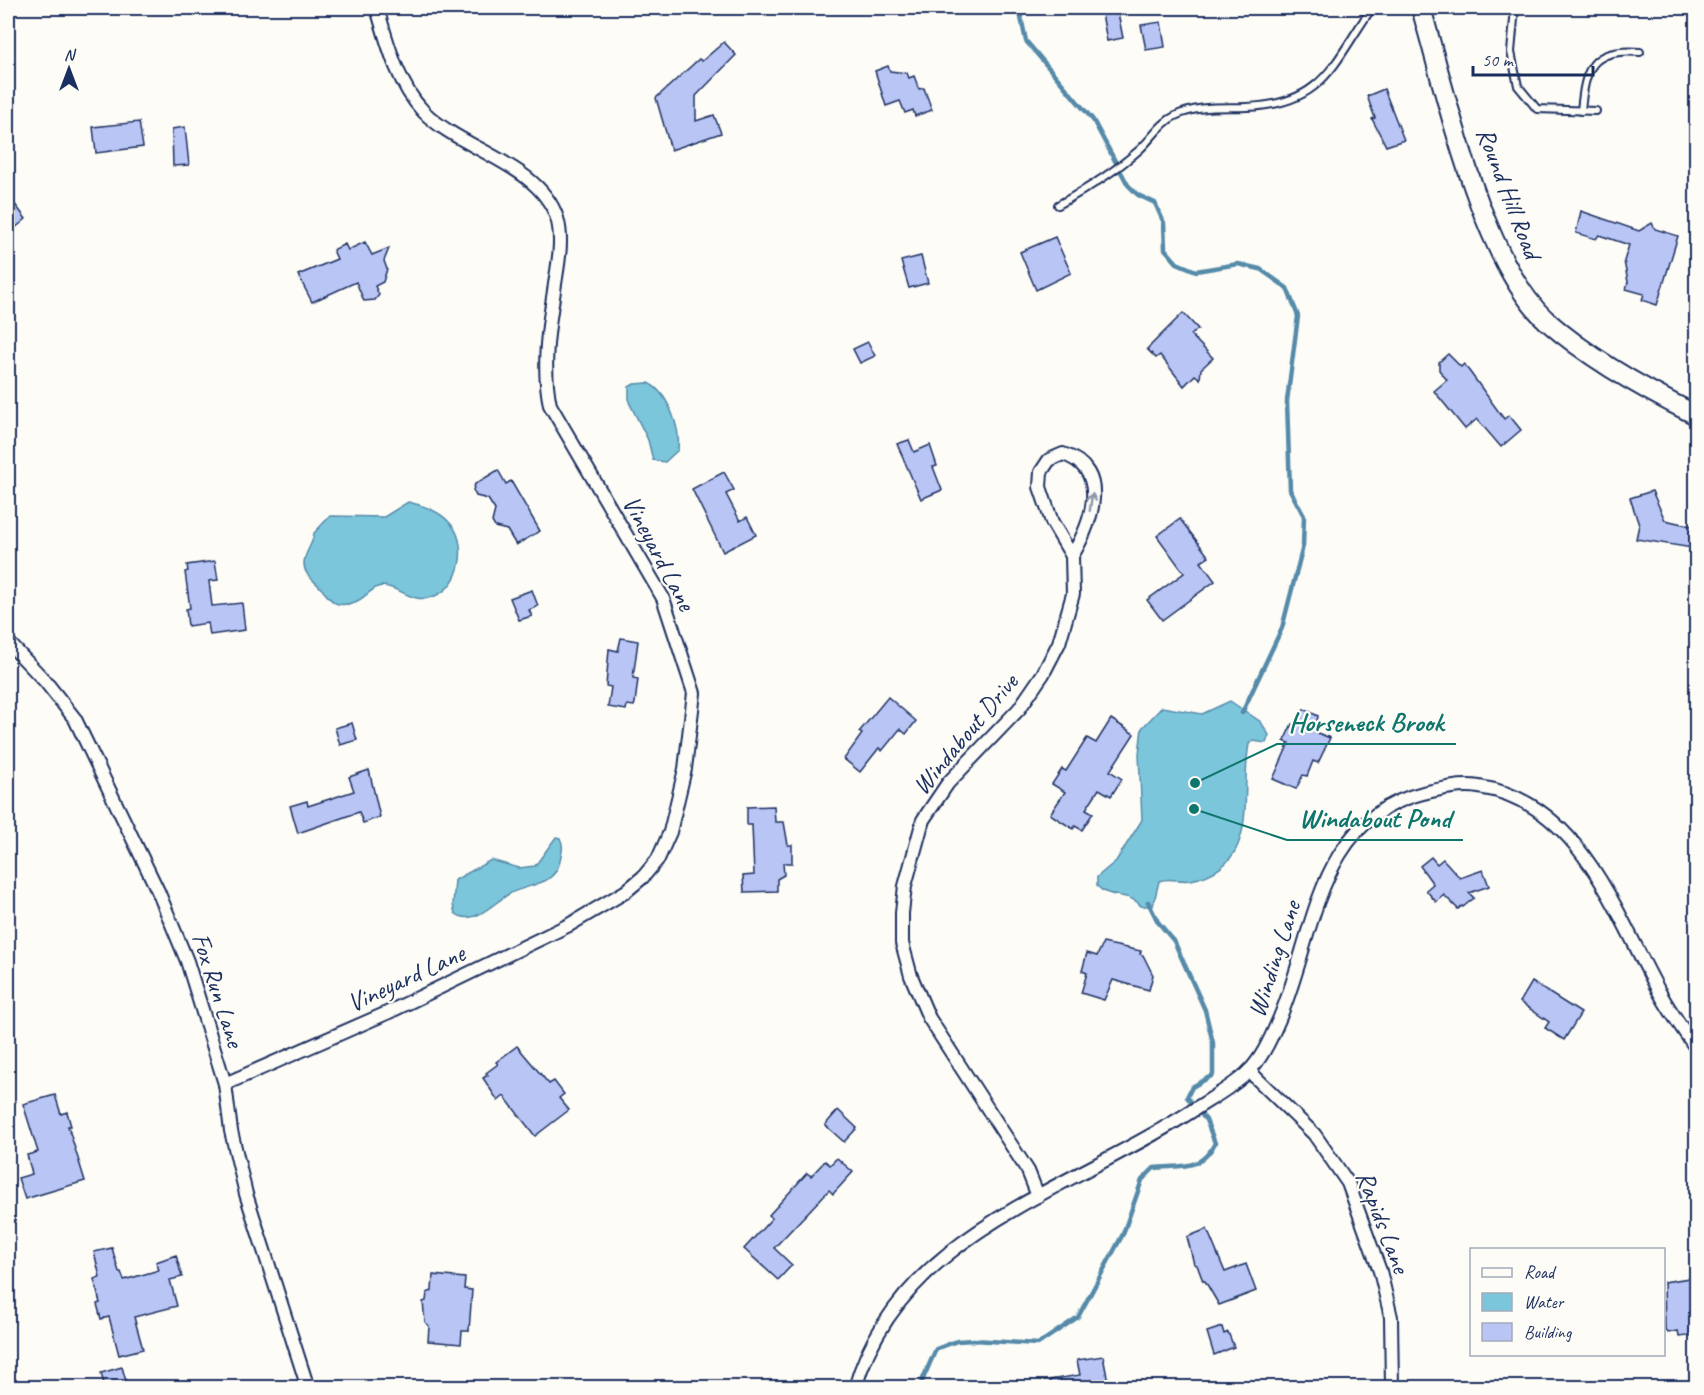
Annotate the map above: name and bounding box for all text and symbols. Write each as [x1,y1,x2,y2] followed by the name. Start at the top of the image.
[39,39,99,99] north arrow
[1473,39,1593,77] scale bar
[64,45,77,65] text: N
[1482,49,1515,71] text: 50 m
[1469,123,1550,267] street label: Round Hill Road
[615,490,704,618] street label: Vineyard Lane
[1086,493,1097,512] one-way arrow
[905,666,1026,801] street label: Windabout Drive
[1277,699,1456,744] callout: Horseneck Brook
[1289,705,1446,739] text: Horseneck Brook
[1287,795,1463,840] callout: Windabout Pond
[1299,801,1455,835] text: Windabout Pond
[1240,894,1309,1021] street label: Winding Lane
[184,929,253,1054] street label: Fox Run Lane
[342,936,471,1020] street label: Vineyard Lane
[1348,1166,1418,1280] street label: Rapids Lane
[1470,1248,1665,1356] legend
[1524,1261,1557,1283] text: Road
[1524,1291,1565,1313] text: Water
[1524,1321,1573,1343] text: Building

